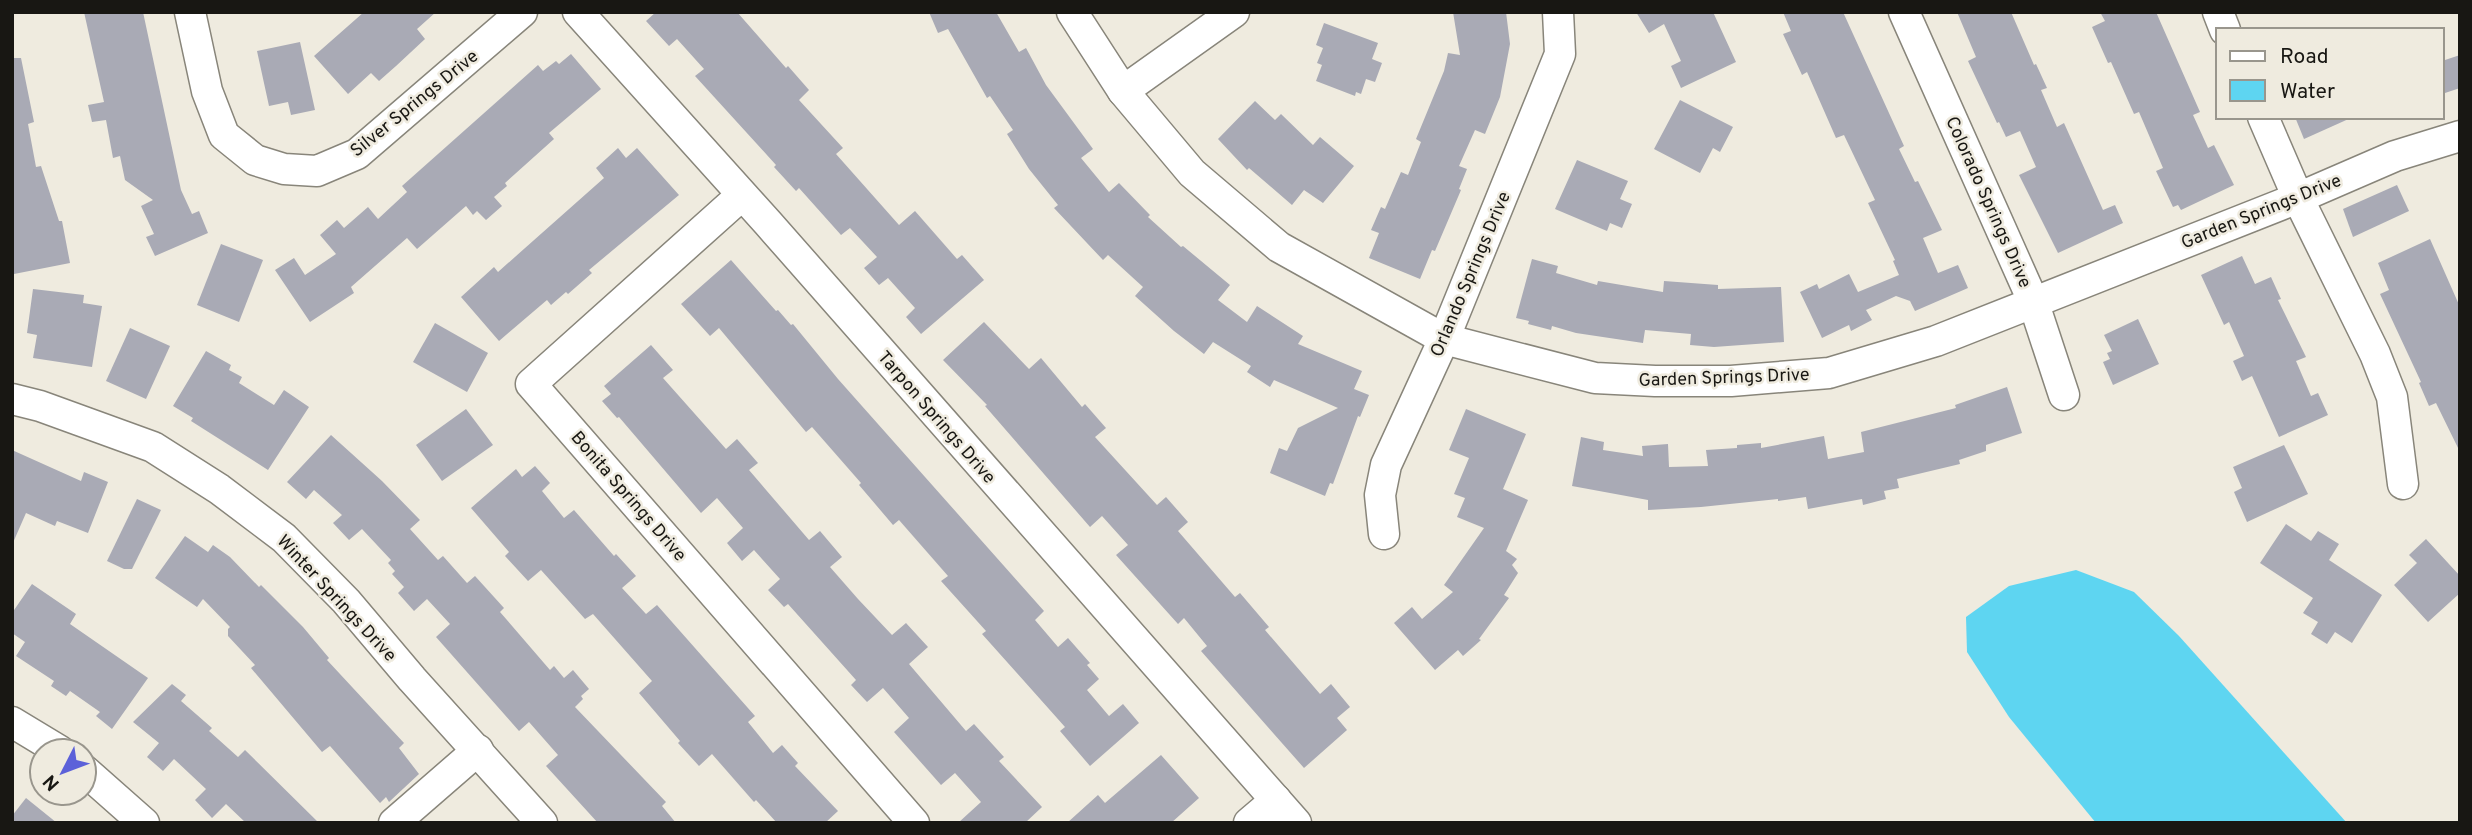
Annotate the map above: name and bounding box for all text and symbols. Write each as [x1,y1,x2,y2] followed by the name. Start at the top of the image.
[2216,28,2444,119] legend
[2280,44,2329,71] text: Road
[346,45,484,163] street label: Silver Springs Drive
[2280,79,2335,106] text: Water
[1939,113,2036,292] street label: Colorado Springs Drive
[2178,170,2345,255] street label: Garden Springs Drive
[1426,188,1517,361] street label: Orlando Springs Drive
[872,347,1000,489] street label: Tarpon Springs Drive
[1638,364,1810,393] street label: Garden Springs Drive
[565,427,691,567] street label: Bonita Springs Drive
[271,531,401,667] street label: Winter Springs Drive
[28,737,98,807] north arrow
[38,769,65,795] text: N

